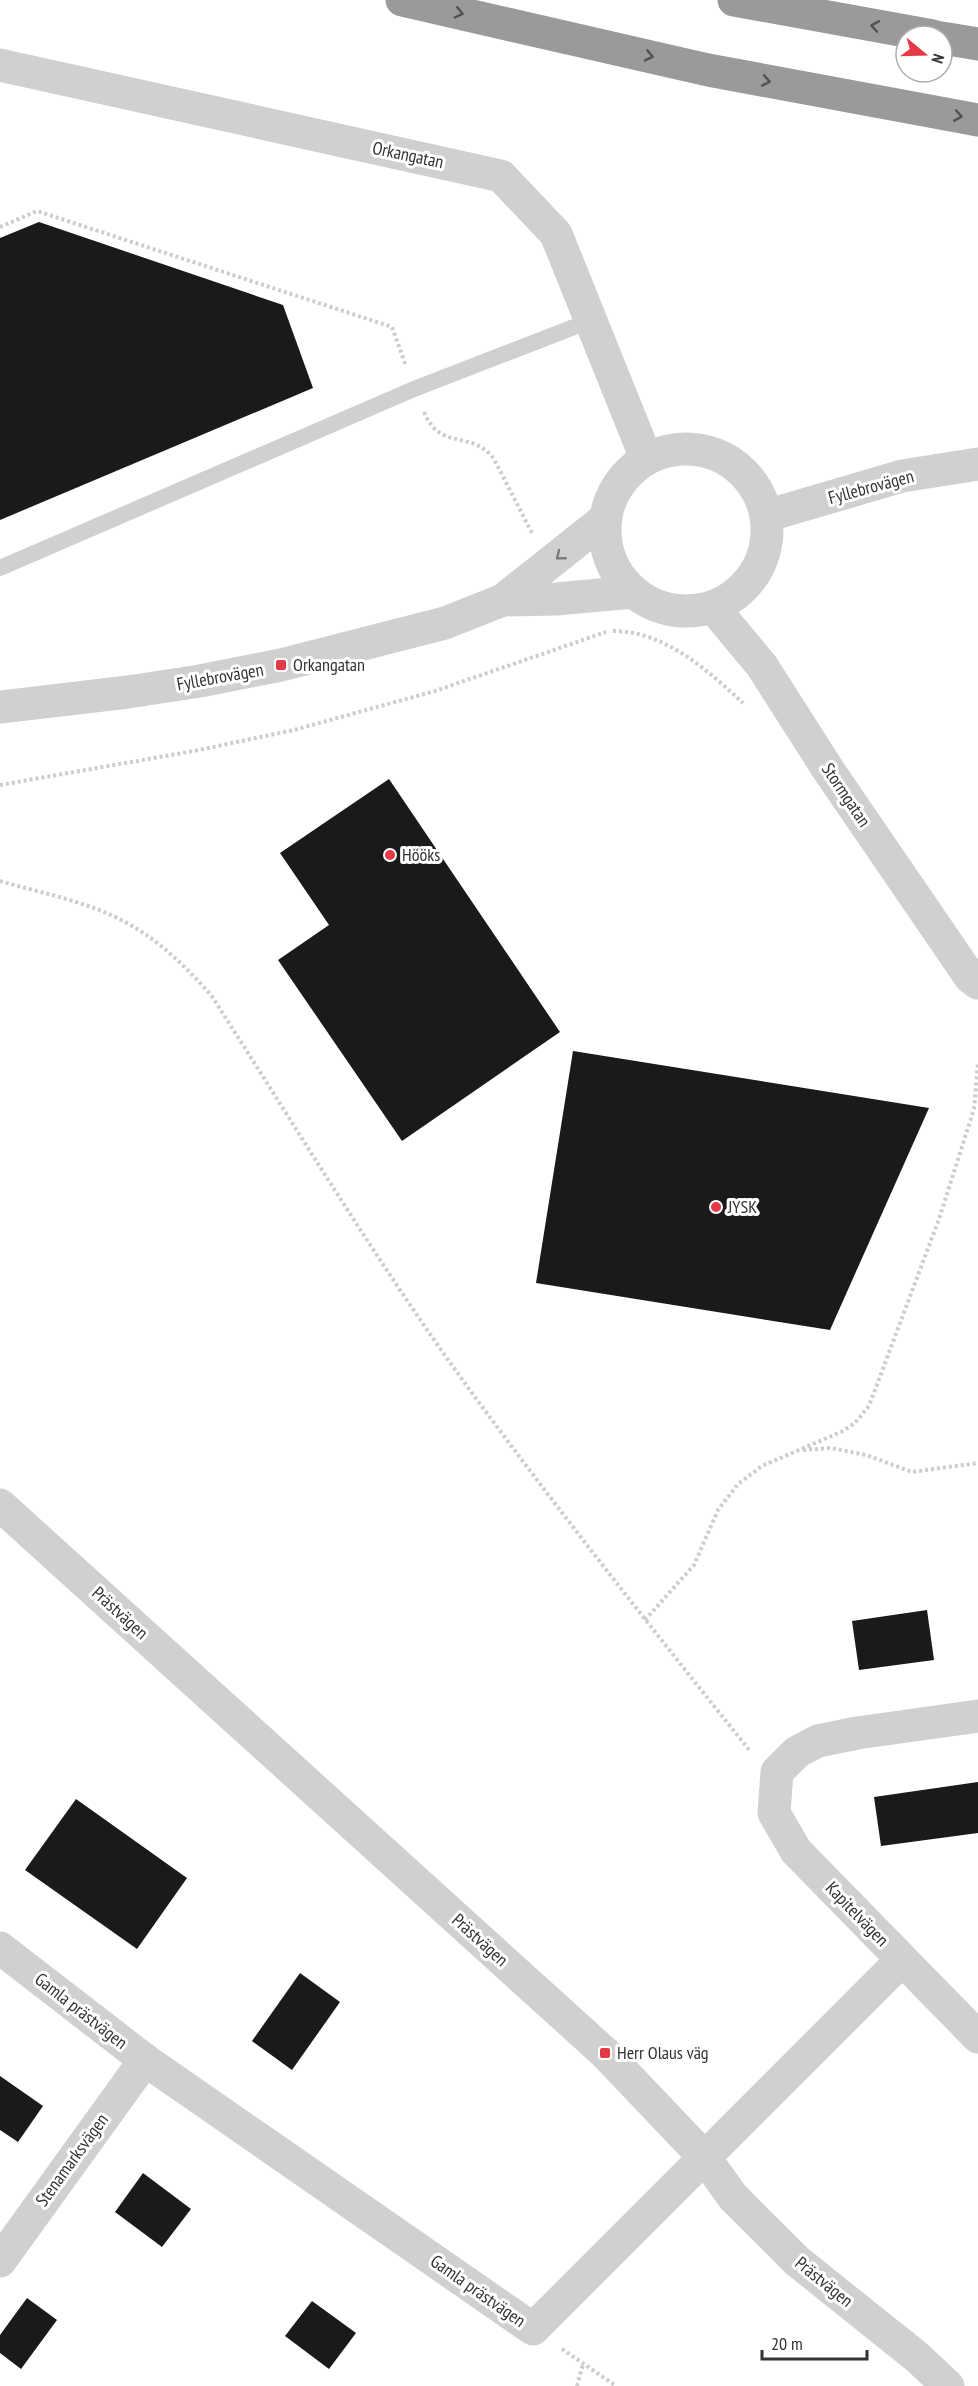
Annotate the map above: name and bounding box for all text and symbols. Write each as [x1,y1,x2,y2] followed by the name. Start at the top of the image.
[454,6,464,19] one-way arrow
[871,20,880,32] one-way arrow
[894,24,954,84] north arrow
[644,49,654,62] one-way arrow
[927,52,949,66] text: N
[760,74,770,87] one-way arrow
[952,109,962,122] one-way arrow
[371,136,446,173] street label: Orkangatan
[826,464,916,509] street label: Fyllebrovägen
[556,549,567,560] one-way arrow
[293,653,365,676] place label: Orkangatan
[175,658,265,695] street label: Fyllebrovägen
[274,658,288,672] marker: Orkangatan
[817,758,876,831] street label: Stormgatan
[402,843,440,866] place label: Hööks
[383,848,397,862] marker: Hööks
[727,1195,757,1218] place label: JYSK
[709,1200,723,1214] marker: JYSK
[87,1581,153,1644] street label: Prästvägen
[821,1876,894,1951] street label: Kapitelvägen
[447,1908,513,1971] street label: Prästvägen
[30,1967,132,2054] street label: Gamla prästvägen
[617,2041,709,2064] place label: Herr Olaus väg
[598,2046,612,2060] marker: Herr Olaus väg
[30,2109,113,2211] street label: Stenamarksvägen
[426,2249,530,2332] street label: Gamla prästvägen
[791,2251,858,2312] street label: Prästvägen
[762,2323,867,2361] scale bar
[771,2332,803,2355] text: 20 m

